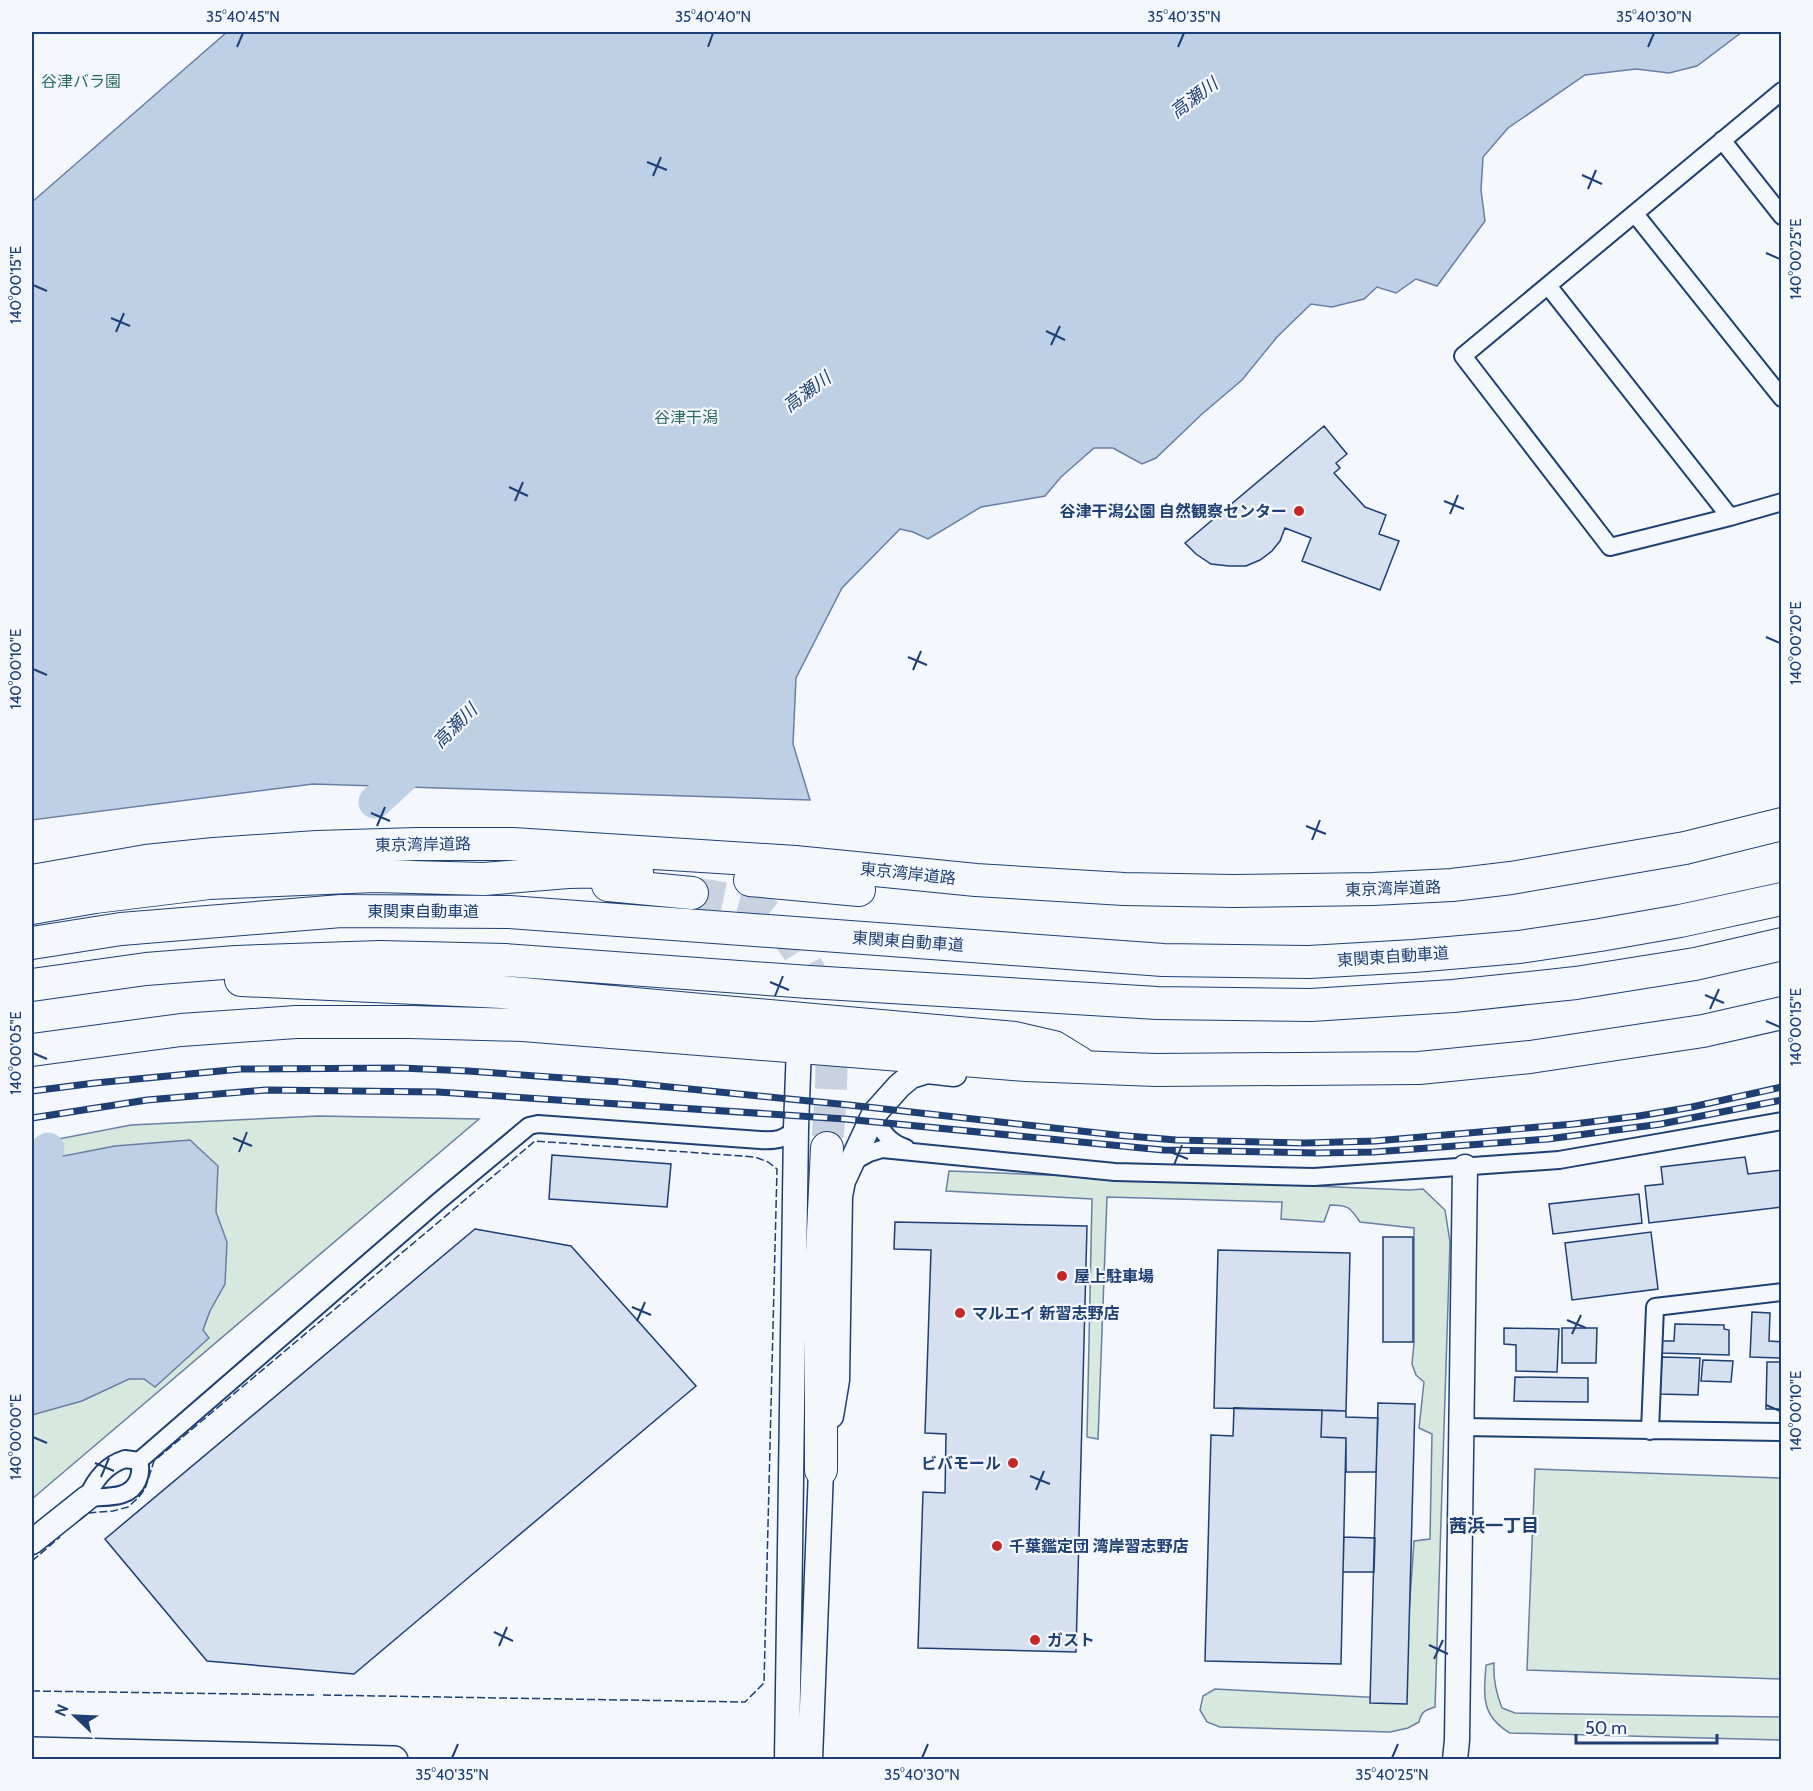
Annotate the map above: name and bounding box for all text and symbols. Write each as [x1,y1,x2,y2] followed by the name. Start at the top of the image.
[206,8,280,26] text: 35°40'45"N
[675,8,751,26] text: 35°40'40"N
[1147,8,1221,26] text: 35°40'35"N
[1616,8,1692,26] text: 35°40'30"N
[41,72,121,91] park label: 谷津バラ園
[1166,72,1224,123] water label: 高瀬川
[1787,218,1805,300] text: 140°00'25"E
[7,246,25,324] text: 140°00'15"E
[779,366,837,417] water label: 高瀬川
[654,408,718,427] park label: 谷津干潟
[1059,502,1287,521] place label: 谷津干潟公園 自然観察センター
[1292,504,1306,518] marker: 谷津干潟公園 自然観察センター
[1787,601,1805,685] text: 140°00'20"E
[7,629,25,709] text: 140°00'10"E
[428,698,483,753] water label: 高瀬川
[375,834,471,855] street label: 東京湾岸道路
[859,859,957,888] street label: 東京湾岸道路
[1345,877,1441,900] street label: 東京湾岸道路
[367,902,479,921] street label: 東関東自動車道
[851,928,964,955] street label: 東関東自動車道
[1337,943,1450,970] street label: 東関東自動車道
[1787,988,1805,1066] text: 140°00'15"E
[7,1011,25,1095] text: 140°00'05"E
[1074,1267,1154,1286] place label: 屋上駐車場
[1055,1269,1069,1283] marker: 屋上駐車場
[972,1304,1120,1323] place label: マルエイ 新習志野店
[953,1306,967,1320] marker: マルエイ 新習志野店
[1787,1371,1805,1451] text: 140°00'10"E
[7,1394,25,1480] text: 140°00'00"E
[921,1454,1001,1473] place label: ビバモール
[1006,1456,1020,1470] marker: ビバモール
[1449,1515,1539,1537] district label: 茜浜一丁目
[1009,1537,1189,1556] place label: 千葉鑑定団 湾岸習志野店
[990,1539,1004,1553] marker: 千葉鑑定団 湾岸習志野店
[1047,1631,1095,1650] place label: ガスト
[1028,1633,1042,1647] marker: ガスト
[45,1686,105,1746] north arrow
[51,1701,73,1719] text: N
[1576,1707,1717,1745] scale bar
[1585,1717,1627,1739] text: 50 m
[415,1766,489,1784] text: 35°40'35"N
[884,1766,960,1784] text: 35°40'30"N
[1355,1766,1429,1784] text: 35°40'25"N

